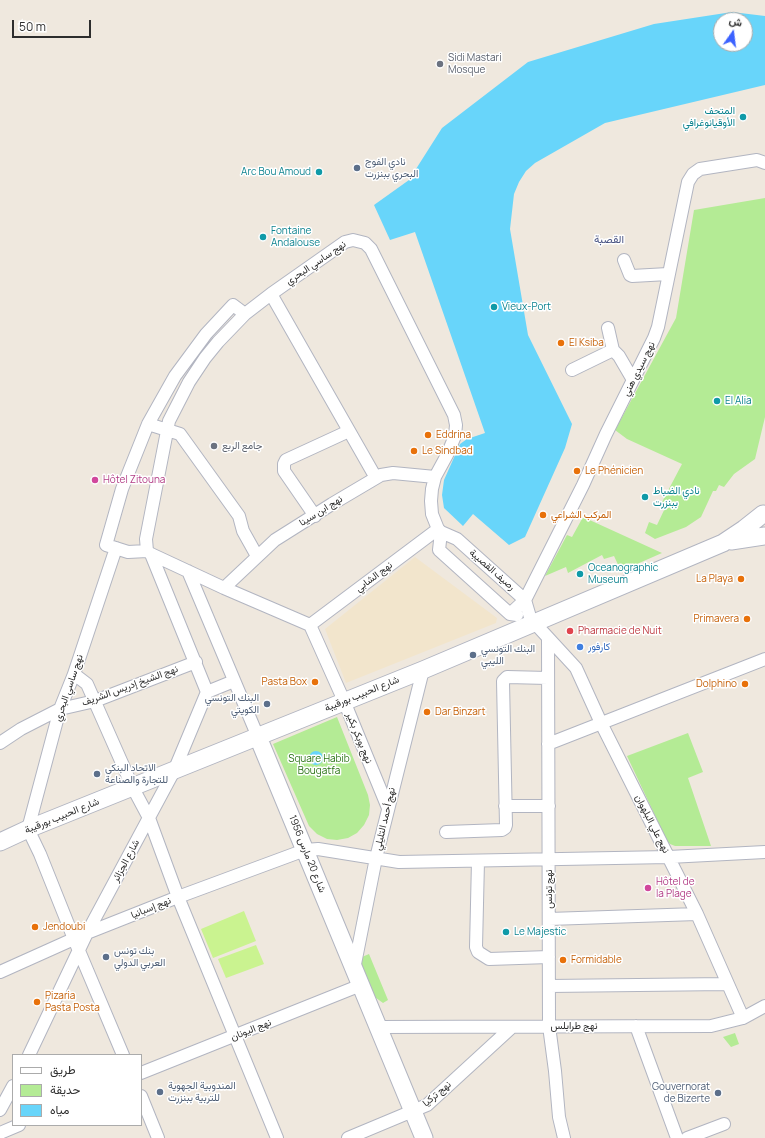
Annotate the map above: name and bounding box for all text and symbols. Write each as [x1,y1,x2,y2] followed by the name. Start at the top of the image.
[14,12,93,38] scale bar
[713,12,753,52] north arrow
[728,12,744,30] text: ش
[19,18,46,35] text: 50 m
[448,52,501,76] place label: Sidi Mastari Mosque
[435,59,445,69] marker: Sidi Mastari Mosque
[683,105,735,128] place label: المتحف الأوقيانوغرافي
[738,112,748,122] marker: المتحف الأوقيانوغرافي
[365,156,418,180] place label: نادي الفوج البحري ببنزرت
[352,163,362,173] marker: نادي الفوج البحري ببنزرت
[241,166,311,178] place label: Arc Bou Amoud
[314,167,324,177] marker: Arc Bou Amoud
[271,225,320,248] place label: Fontaine Andalouse
[258,232,268,242] marker: Fontaine Andalouse
[594,233,624,247] district label: القصبة
[284,238,348,288] street label: نهج ساسي البحري
[502,301,551,313] place label: Vieux-Port
[489,302,499,312] marker: Vieux-Port
[569,337,604,349] place label: El Ksiba
[556,338,566,348] marker: El Ksiba
[620,340,658,398] street label: نهج سيدي هني
[725,395,752,407] place label: El Alia
[712,396,722,406] marker: El Alia
[436,429,471,441] place label: Eddrina
[423,430,433,440] marker: Eddrina
[222,440,262,452] place label: جامع الربع
[209,441,219,451] marker: جامع الربع
[422,445,473,457] place label: Le Sindbad
[409,446,419,456] marker: Le Sindbad
[585,465,643,477] place label: Le Phénicien
[572,466,582,476] marker: Le Phénicien
[103,474,165,486] place label: Hôtel Zitouna
[90,475,100,485] marker: Hôtel Zitouna
[653,485,700,508] place label: نادي الضباط ببنزرت
[640,492,650,502] marker: نادي الضباط ببنزرت
[297,493,345,529] street label: نهج ابن سينا
[551,509,611,521] place label: المركب الشراعي
[538,510,548,520] marker: المركب الشراعي
[467,547,517,593] street label: رصيف القصيبة
[353,559,395,595] street label: نهج الشابي
[588,562,658,586] place label: Oceanographic Museum
[575,569,585,579] marker: Oceanographic Museum
[696,573,733,585] place label: La Playa
[736,574,746,584] marker: La Playa
[694,613,739,625] place label: Primavera
[742,614,752,624] marker: Primavera
[578,625,662,637] place label: Pharmacie de Nuit
[565,626,575,636] marker: Pharmacie de Nuit
[588,641,610,653] place label: كارفور
[575,642,585,652] marker: كارفور
[481,643,535,666] place label: البنك التونسي الليبي
[468,650,478,660] marker: البنك التونسي الليبي
[52,653,86,723] street label: نهج ساسي البحري
[80,663,180,709] street label: نهج الشيخ إدريس الشريف
[323,674,401,714] street label: شارع الحبيب بورقيبة
[262,676,307,688] place label: Pasta Box
[310,677,320,687] marker: Pasta Box
[696,678,737,690] place label: Dolphino
[740,679,750,689] marker: Dolphino
[205,692,259,716] place label: البنك التونسي الكويتي
[262,699,272,709] marker: البنك التونسي الكويتي
[435,706,485,718] place label: Dar Binzart
[422,707,432,717] marker: Dar Binzart
[343,711,375,765] street label: نهج بوبكر بكير
[288,753,350,776] park label: Square Habib Bougatfa
[105,762,168,786] place label: الاتحاد البنكي للتجارة والصناعة
[92,769,102,779] marker: الاتحاد البنكي للتجارة والصناعة
[372,786,398,852] street label: نهج أحمد التليلي
[632,793,672,855] street label: نهج علي البلهوان
[23,796,101,836] street label: شارع الحبيب بورقيبة
[286,814,328,894] street label: شارع 20 مارس 1956
[110,838,142,884] street label: شارع الجزائر
[543,869,555,909] street label: نهج تونس
[656,876,695,900] place label: Hôtel de la Plage
[643,883,653,893] marker: Hôtel de la Plage
[129,895,173,921] street label: نهج إسبانيا
[43,921,85,933] place label: Jendoubi
[30,922,40,932] marker: Jendoubi
[514,926,566,938] place label: Le Majestic
[501,927,511,937] marker: Le Majestic
[114,945,165,968] place label: بنك تونس العربي الدولي
[101,952,111,962] marker: بنك تونس العربي الدولي
[571,954,622,966] place label: Formidable
[558,955,568,965] marker: Formidable
[45,990,100,1014] place label: Pizaria Pasta Posta
[32,997,42,1007] marker: Pizaria Pasta Posta
[229,1016,273,1044] street label: نهج اليونان
[550,1020,598,1032] street label: نهج طرابلس
[12,1054,142,1126] legend
[50,1061,75,1078] text: طريق
[420,1079,454,1109] street label: نهج تركيا
[168,1080,236,1104] place label: المندوبية الجهوية للتربية ببنزرت
[50,1081,80,1098] text: حديقة
[652,1081,710,1104] place label: Gouvernorat de Bizerte
[155,1087,165,1097] marker: المندوبية الجهوية للتربية ببنزرت
[713,1088,723,1098] marker: Gouvernorat de Bizerte
[50,1101,69,1118] text: مياه

